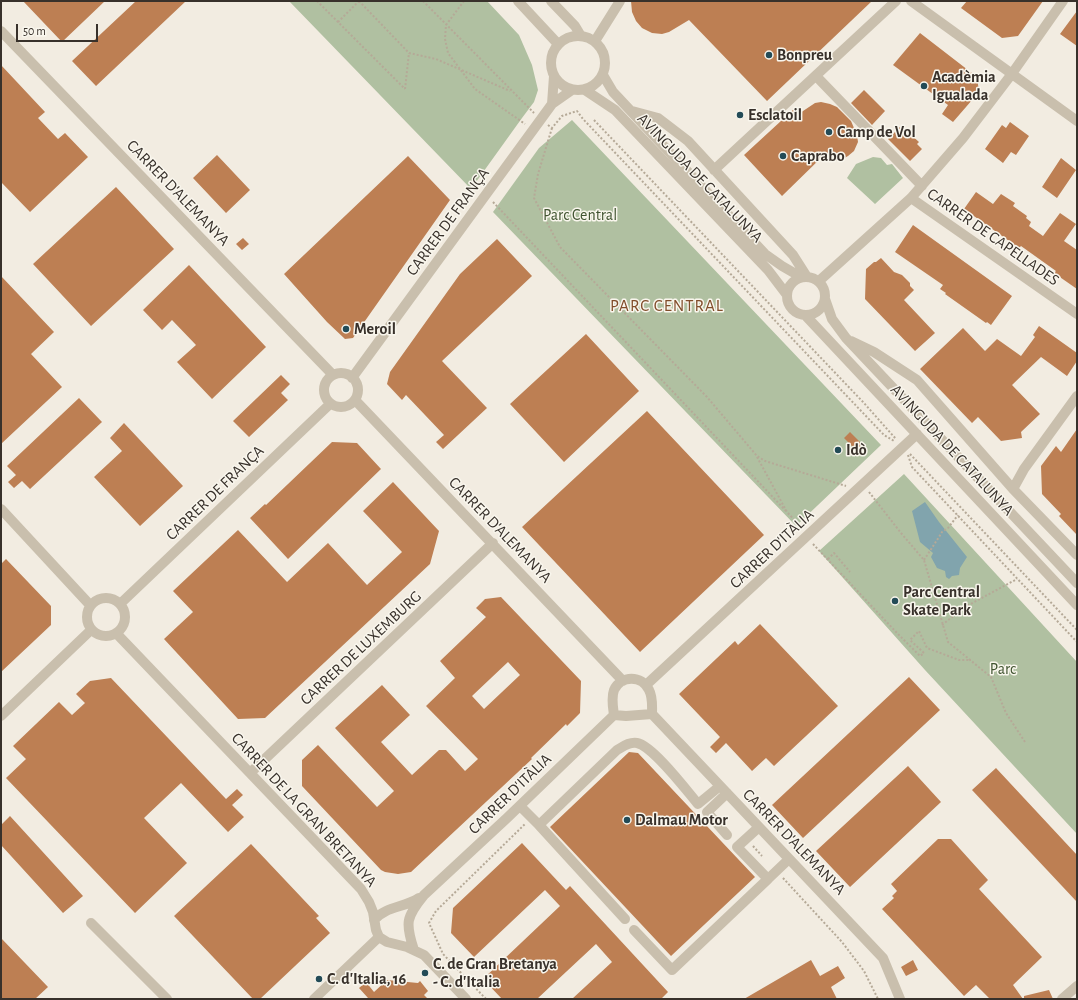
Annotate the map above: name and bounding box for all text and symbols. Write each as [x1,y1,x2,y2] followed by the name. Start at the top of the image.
[18,16,100,42] scale bar
[23,25,46,37] text: 50 m
[777,45,832,65] place label: Bonpreu
[764,50,774,60] marker: Bonpreu
[932,67,996,105] place label: Acadèmia Igualada
[919,81,929,91] marker: Acadèmia Igualada
[748,105,802,125] place label: Esclatoil
[633,109,767,247] street label: AVINGUDA DE CATALUNYA
[735,110,745,120] marker: Esclatoil
[837,122,916,142] place label: Camp de Vol
[824,127,834,137] marker: Camp de Vol
[123,136,233,250] street label: CARRER D'ALEMANYA
[791,146,845,166] place label: Caprabo
[778,151,788,161] marker: Caprabo
[402,164,494,280] street label: CARRER DE FRANÇA
[923,184,1063,290] street label: CARRER DE CAPELLADES
[543,205,617,225] park label: Parc Central
[610,296,724,316] district label: PARC CENTRAL
[354,319,396,339] place label: Meroil
[341,324,351,334] marker: Meroil
[886,380,1018,520] street label: AVINGUDA DE CATALUNYA
[846,440,867,460] place label: Idò
[162,441,268,545] street label: CARRER DE FRANÇA
[833,445,843,455] marker: Idò
[445,473,555,587] street label: CARRER D'ALEMANYA
[726,505,818,593] street label: CARRER D'ITÀLIA
[903,582,980,620] place label: Parc Central Skate Park
[296,587,426,709] street label: CARRER DE LUXEMBURG
[890,596,900,606] marker: Parc Central Skate Park
[990,659,1016,679] park label: Parc
[227,729,381,891] street label: CARRER DE LA GRAN BRETANYA
[465,750,555,838] street label: CARRER D'ITÀLIA
[739,785,849,899] street label: CARRER D'ALEMANYA
[635,810,728,830] place label: Dalmau Motor
[622,815,632,825] marker: Dalmau Motor
[433,954,557,992] place label: C. de Gran Bretanya - C. d'Italia
[420,968,430,978] marker: C. de Gran Bretanya - C. d'Italia
[327,969,406,989] place label: C. d'Italia, 16
[314,974,324,984] marker: C. d'Italia, 16

